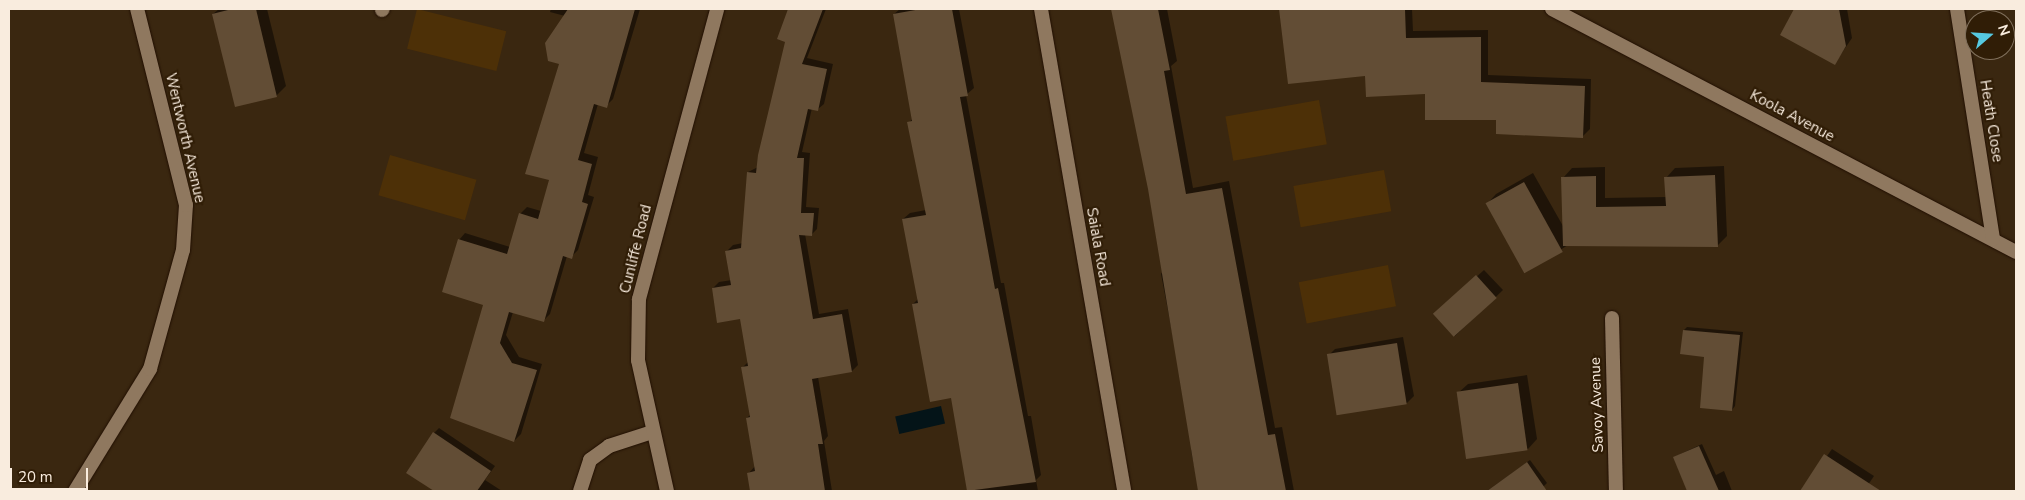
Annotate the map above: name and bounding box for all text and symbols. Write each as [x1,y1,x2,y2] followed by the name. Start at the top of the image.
[1965,10,2015,60] north arrow
[1993,22,2014,38] text: N
[161,71,209,205] street label: Wentworth Avenue
[1976,79,2006,163] street label: Heath Close
[1747,86,1837,146] street label: Koola Avenue
[616,203,656,295] street label: Cunliffe Road
[1082,206,1114,288] street label: Saiala Road
[1586,357,1608,453] street label: Savoy Avenue
[12,458,90,490] scale bar
[18,467,53,487] text: 20 m

